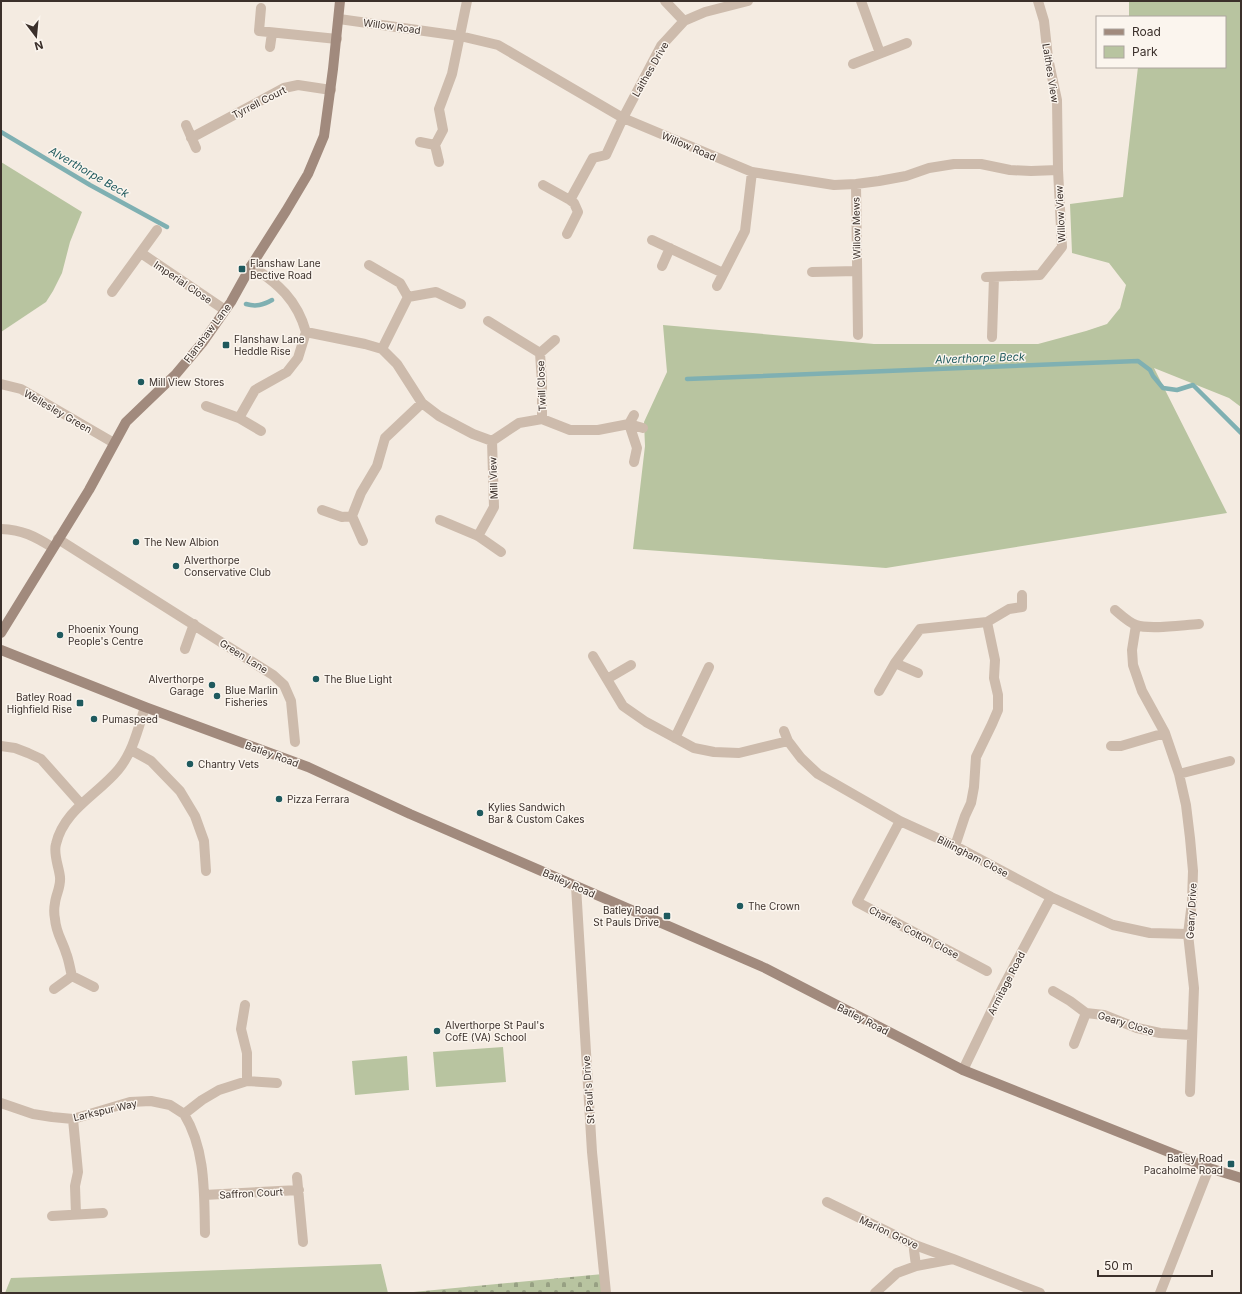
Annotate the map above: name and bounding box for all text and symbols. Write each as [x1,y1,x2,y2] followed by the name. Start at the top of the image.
[16,16,56,56] north arrow
[362,16,422,36] street label: Willow Road
[1096,16,1226,68] legend
[1132,24,1161,39] text: Road
[33,38,45,53] text: N
[629,39,671,99] street label: Laithes Drive
[1040,42,1062,104] street label: Laithes View
[1132,44,1158,59] text: Park
[230,83,289,121] street label: Tyrrell Court
[660,129,718,163] street label: Willow Road
[46,143,132,201] water label: Alverthorpe Beck
[1053,185,1067,243] street label: Willow View
[849,197,863,259] street label: Willow Mews
[250,257,321,281] place label: Flanshaw Lane Bective Road
[152,258,214,306] street label: Imperial Close
[237,264,247,274] marker: Flanshaw Lane Bective Road
[181,301,233,365] street label: Flanshaw Lane
[234,333,305,357] place label: Flanshaw Lane Heddle Rise
[221,340,231,350] marker: Flanshaw Lane Heddle Rise
[934,349,1026,367] water label: Alverthorpe Beck
[534,360,548,412] street label: Twill Close
[149,376,224,388] place label: Mill View Stores
[136,377,146,387] marker: Mill View Stores
[22,387,94,435] street label: Wellesley Green
[486,457,500,499] street label: Mill View
[144,536,219,548] place label: The New Albion
[131,537,141,547] marker: The New Albion
[184,554,271,578] place label: Alverthorpe Conservative Club
[171,561,181,571] marker: Alverthorpe Conservative Club
[68,623,143,647] place label: Phoenix Young People's Centre
[55,630,65,640] marker: Phoenix Young People's Centre
[218,636,270,676] street label: Green Lane
[148,673,204,697] place label: Alverthorpe Garage
[324,673,393,685] place label: The Blue Light
[311,674,321,684] marker: The Blue Light
[207,680,217,690] marker: Alverthorpe Garage
[225,684,278,708] place label: Blue Marlin Fisheries
[7,691,72,715] place label: Batley Road Highfield Rise
[212,691,222,701] marker: Blue Marlin Fisheries
[75,698,85,708] marker: Batley Road Highfield Rise
[102,713,158,725] place label: Pumaspeed
[89,714,99,724] marker: Pumaspeed
[244,739,300,769] street label: Batley Road
[198,758,259,770] place label: Chantry Vets
[185,759,195,769] marker: Chantry Vets
[287,793,349,805] place label: Pizza Ferrara
[274,794,284,804] marker: Pizza Ferrara
[488,801,585,825] place label: Kylies Sandwich Bar & Custom Cakes
[475,808,485,818] marker: Kylies Sandwich Bar & Custom Cakes
[935,833,1011,879] street label: Billingham Close
[541,866,597,900] street label: Batley Road
[1184,882,1198,939] street label: Geary Drive
[748,900,800,912] place label: The Crown
[735,901,745,911] marker: The Crown
[867,903,961,961] street label: Charles Cotton Close
[593,904,659,928] place label: Batley Road St Pauls Drive
[662,911,672,921] marker: Batley Road St Pauls Drive
[985,949,1027,1017] street label: Armitage Road
[835,1001,891,1037] street label: Batley Road
[1096,1009,1156,1037] street label: Geary Close
[445,1019,545,1043] place label: Alverthorpe St Paul's CofE (VA) School
[432,1026,442,1036] marker: Alverthorpe St Paul's CofE (VA) School
[580,1055,596,1125] street label: St Paul's Drive
[72,1097,138,1123] street label: Larkspur Way
[1144,1152,1223,1176] place label: Batley Road Pacaholme Road
[1226,1159,1236,1169] marker: Batley Road Pacaholme Road
[219,1185,284,1201] street label: Saffron Court
[858,1213,921,1251] street label: Marion Grove
[1098,1252,1212,1278] scale bar
[1104,1258,1133,1273] text: 50 m

